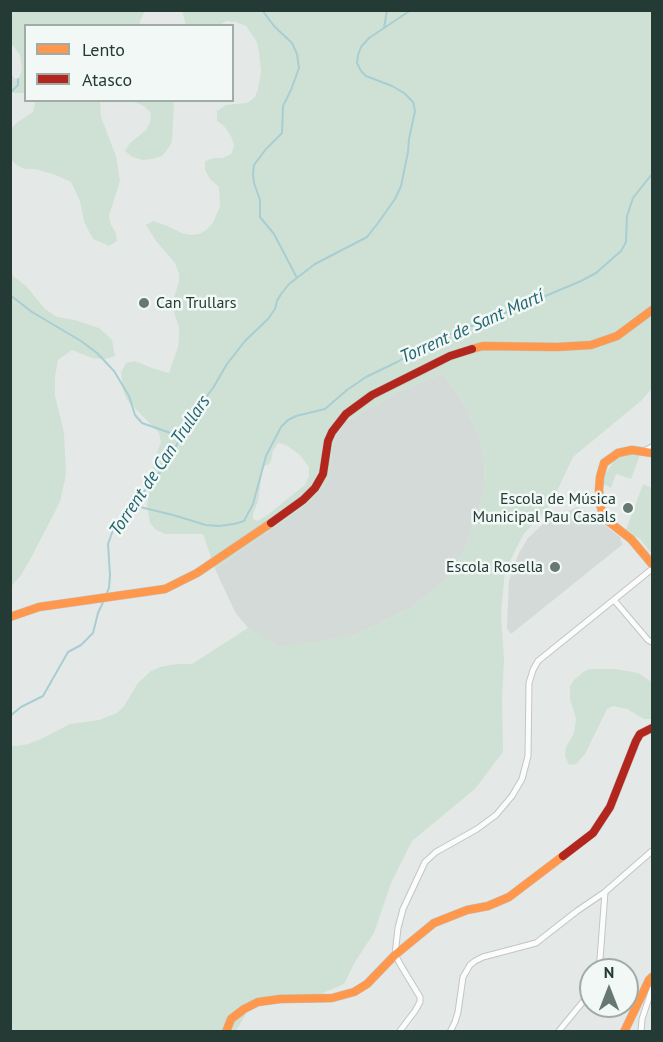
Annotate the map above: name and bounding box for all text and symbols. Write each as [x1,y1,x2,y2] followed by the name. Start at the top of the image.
[24,24,234,102] legend
[82,38,125,61] text: Lento
[82,68,132,91] text: Atasco
[397,286,547,368] water label: Torrent de Sant Martí
[156,293,237,313] place label: Can Trullars
[137,296,151,310] marker: Can Trullars
[105,392,215,540] water label: Torrent de Can Trullars
[473,489,616,527] place label: Escola de Música Municipal Pau Casals
[621,501,635,515] marker: Escola de Música Municipal Pau Casals
[446,557,543,577] place label: Escola Rosella
[548,560,562,574] marker: Escola Rosella
[579,958,639,1018] north arrow
[604,962,614,982] text: N

